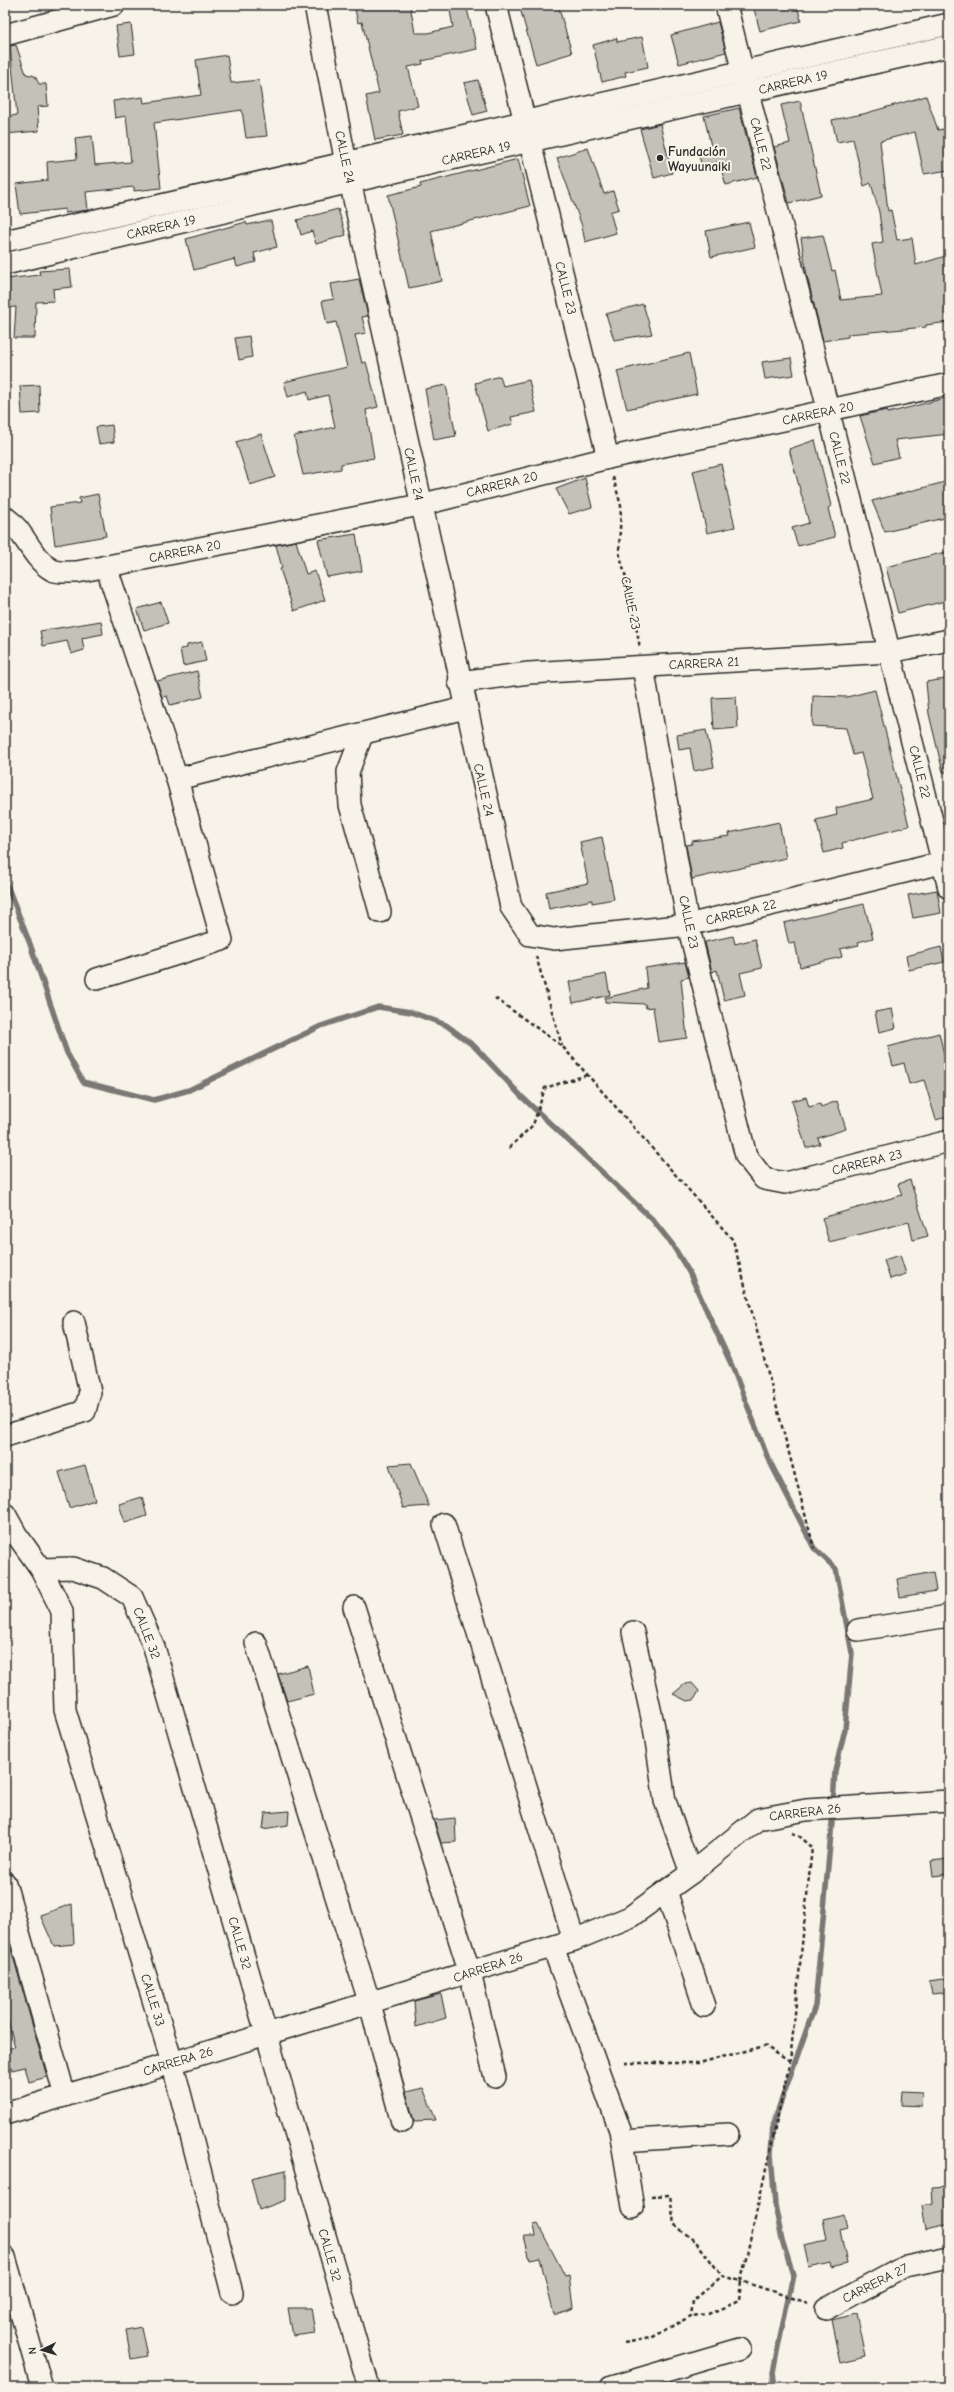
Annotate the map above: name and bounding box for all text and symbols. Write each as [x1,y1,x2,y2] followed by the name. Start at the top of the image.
[757,67,829,97] street label: CARRERA 19
[747,116,775,172] street label: CALLE 22
[332,129,358,185] street label: CALLE 24
[440,138,512,168] street label: CARRERA 19
[668,144,731,174] place label: Fundación Wayuunaiki
[655,153,665,163] marker: Fundación Wayuunaiki
[125,212,197,242] street label: CARRERA 19
[552,260,580,316] street label: CALLE 23
[781,398,855,428] street label: CARRERA 20
[826,430,854,486] street label: CALLE 22
[401,446,427,502] street label: CALLE 24
[465,468,539,500] street label: CARRERA 20
[148,537,222,565] street label: CARRERA 20
[618,575,644,631] street label: CALLE 23
[668,654,740,672] street label: CARRERA 21
[906,744,934,800] street label: CALLE 22
[471,762,497,818] street label: CALLE 24
[676,894,702,950] street label: CALLE 23
[704,896,778,928] street label: CARRERA 22
[830,1146,904,1178] street label: CARRERA 23
[130,1605,164,1661] street label: CALLE 32
[768,1800,842,1824] street label: CARRERA 26
[225,1915,255,1971] street label: CALLE 32
[451,1949,525,1985] street label: CARRERA 26
[138,1972,168,2028] street label: CALLE 33
[141,2043,215,2079] street label: CARRERA 26
[315,2227,345,2283] street label: CALLE 32
[840,2260,910,2306] street label: CARRERA 27
[22,2330,62,2370] north arrow
[26,2347,39,2355] text: N

